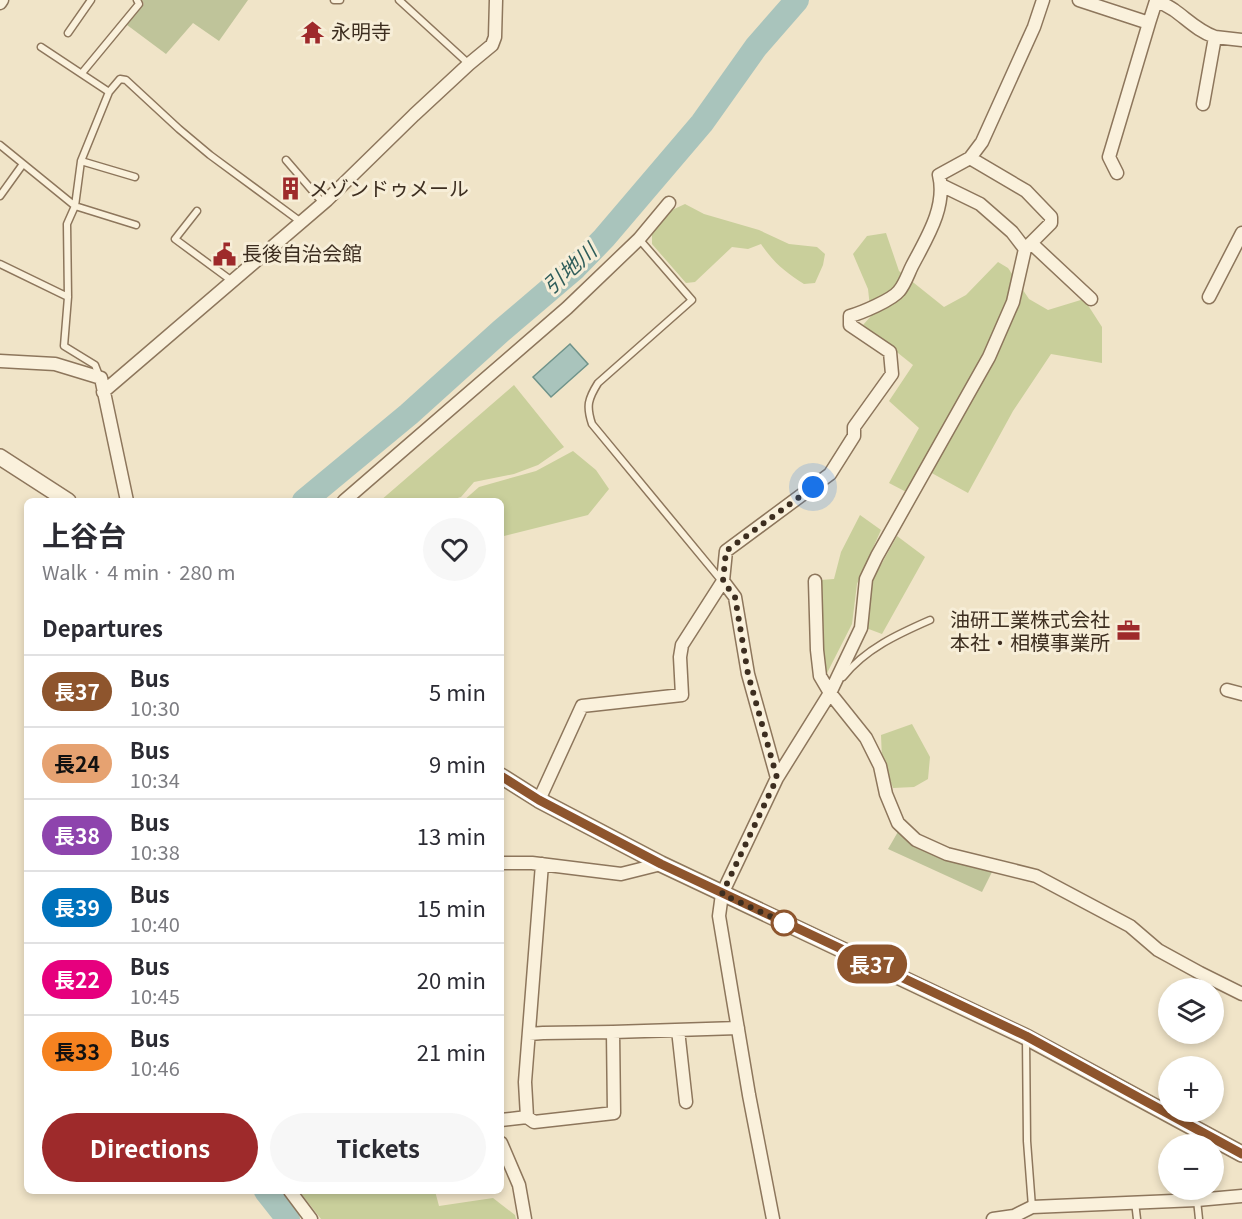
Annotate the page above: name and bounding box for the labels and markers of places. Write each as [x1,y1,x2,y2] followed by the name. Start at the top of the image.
[331,16,391,45] place label: 永明寺
[300,19,326,45] temple icon: 永明寺
[309,173,469,202] place label: メゾンドゥメール
[278,176,304,202] building icon: メゾンドゥメール
[242,238,362,267] place label: 長後自治会館
[211,241,237,267] public building icon: 長後自治会館
[950,604,1110,656] place label: 油研工業株式会社 本社・相模事業所
[1115,618,1141,644] office icon: 油研工業株式会社 本社・相模事業所
[771,910,797,936] unlabelled marker

